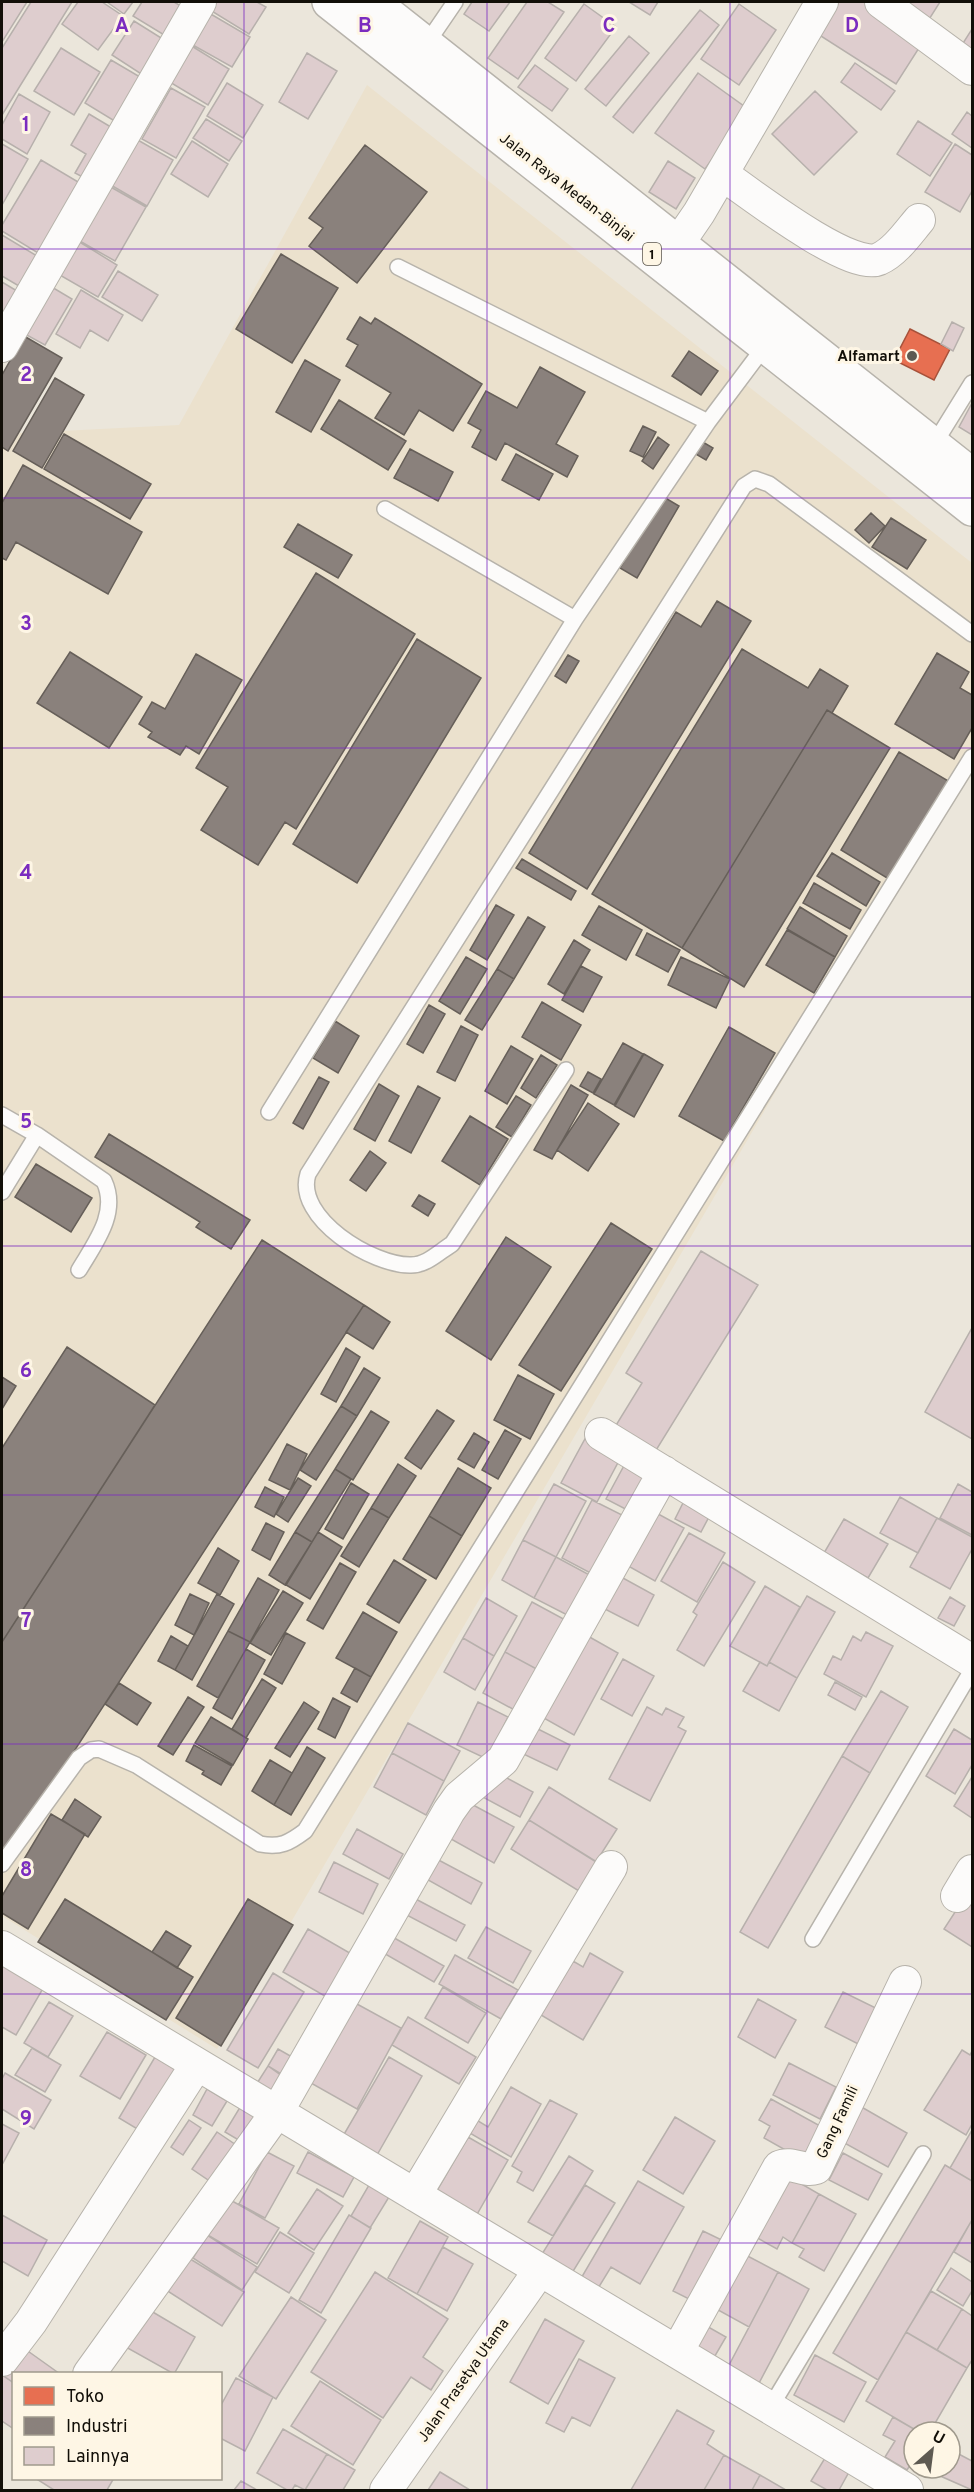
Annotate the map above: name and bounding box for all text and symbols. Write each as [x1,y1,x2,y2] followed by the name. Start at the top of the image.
[115,14,129,40] text: A
[358,14,372,40] text: B
[603,14,615,40] text: C
[845,14,859,40] text: D
[22,113,30,139] text: 1
[495,130,637,247] street label: Jalan Raya Medan-Binjai
[643,243,661,265] road number: 1
[837,348,900,367] place label: Alfamart
[905,349,919,363] marker: Alfamart
[20,363,32,389] text: 2
[20,612,32,638] text: 3
[20,861,32,887] text: 4
[20,1110,32,1136] text: 5
[20,1359,32,1385] text: 6
[21,1609,31,1635] text: 7
[20,1858,32,1884] text: 8
[813,2083,864,2162] street label: Gang Famili
[20,2107,32,2133] text: 9
[414,2315,514,2446] street label: Jalan Prasetya Utama
[12,2372,222,2480] legend
[66,2386,104,2409] text: Toko
[66,2416,128,2439] text: Industri
[902,2420,962,2480] north arrow
[928,2427,948,2450] text: U
[66,2446,129,2469] text: Lainnya

